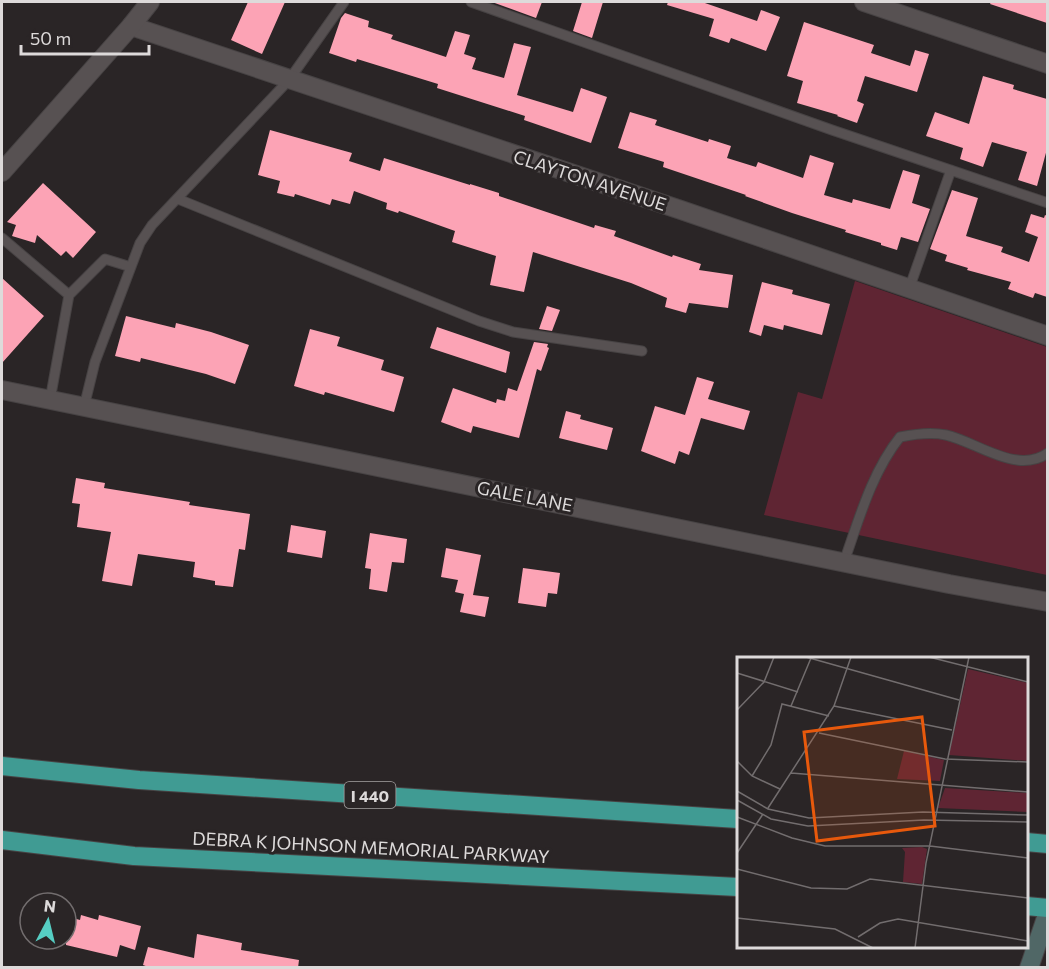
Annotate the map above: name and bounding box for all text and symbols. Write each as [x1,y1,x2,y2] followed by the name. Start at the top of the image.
[21,18,148,56] scale bar
[30,27,71,49] text: 50 m
[511,145,669,215] street label: CLAYTON AVENUE
[475,476,575,516] street label: GALE LANE
[737,657,1028,948] inset map
[344,782,395,808] road number: I 440
[192,827,550,867] street label: DEBRA K JOHNSON MEMORIAL PARKWAY
[18,891,78,951] north arrow
[43,895,57,916] text: N

